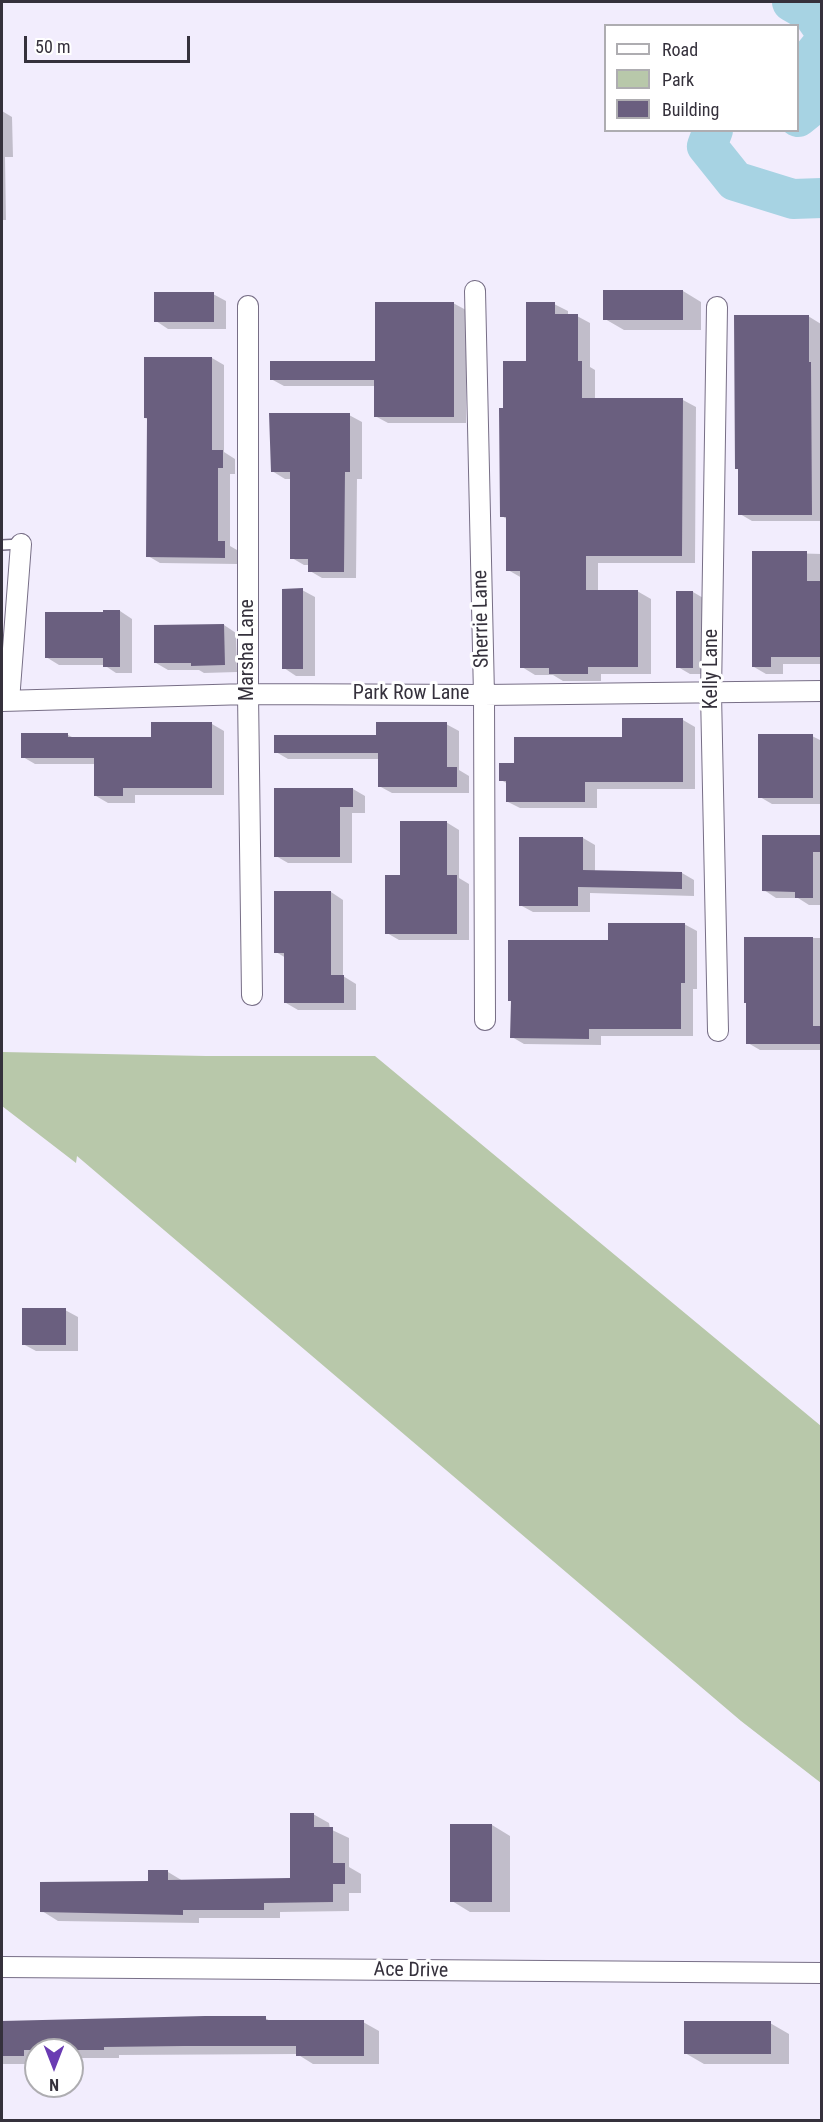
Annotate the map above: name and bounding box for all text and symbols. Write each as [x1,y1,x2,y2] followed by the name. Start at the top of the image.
[27,24,194,62] scale bar
[604,24,799,132] legend
[35,36,70,57] text: 50 m
[662,39,698,60] text: Road
[662,69,694,90] text: Park
[662,99,719,120] text: Building
[469,570,495,668] street label: Sherrie Lane
[236,599,260,701] street label: Marsha Lane
[700,629,724,709] street label: Kelly Lane
[353,682,469,706] street label: Park Row Lane
[373,1958,449,1984] street label: Ace Drive
[24,2038,84,2098] north arrow
[49,2075,59,2094] text: N

